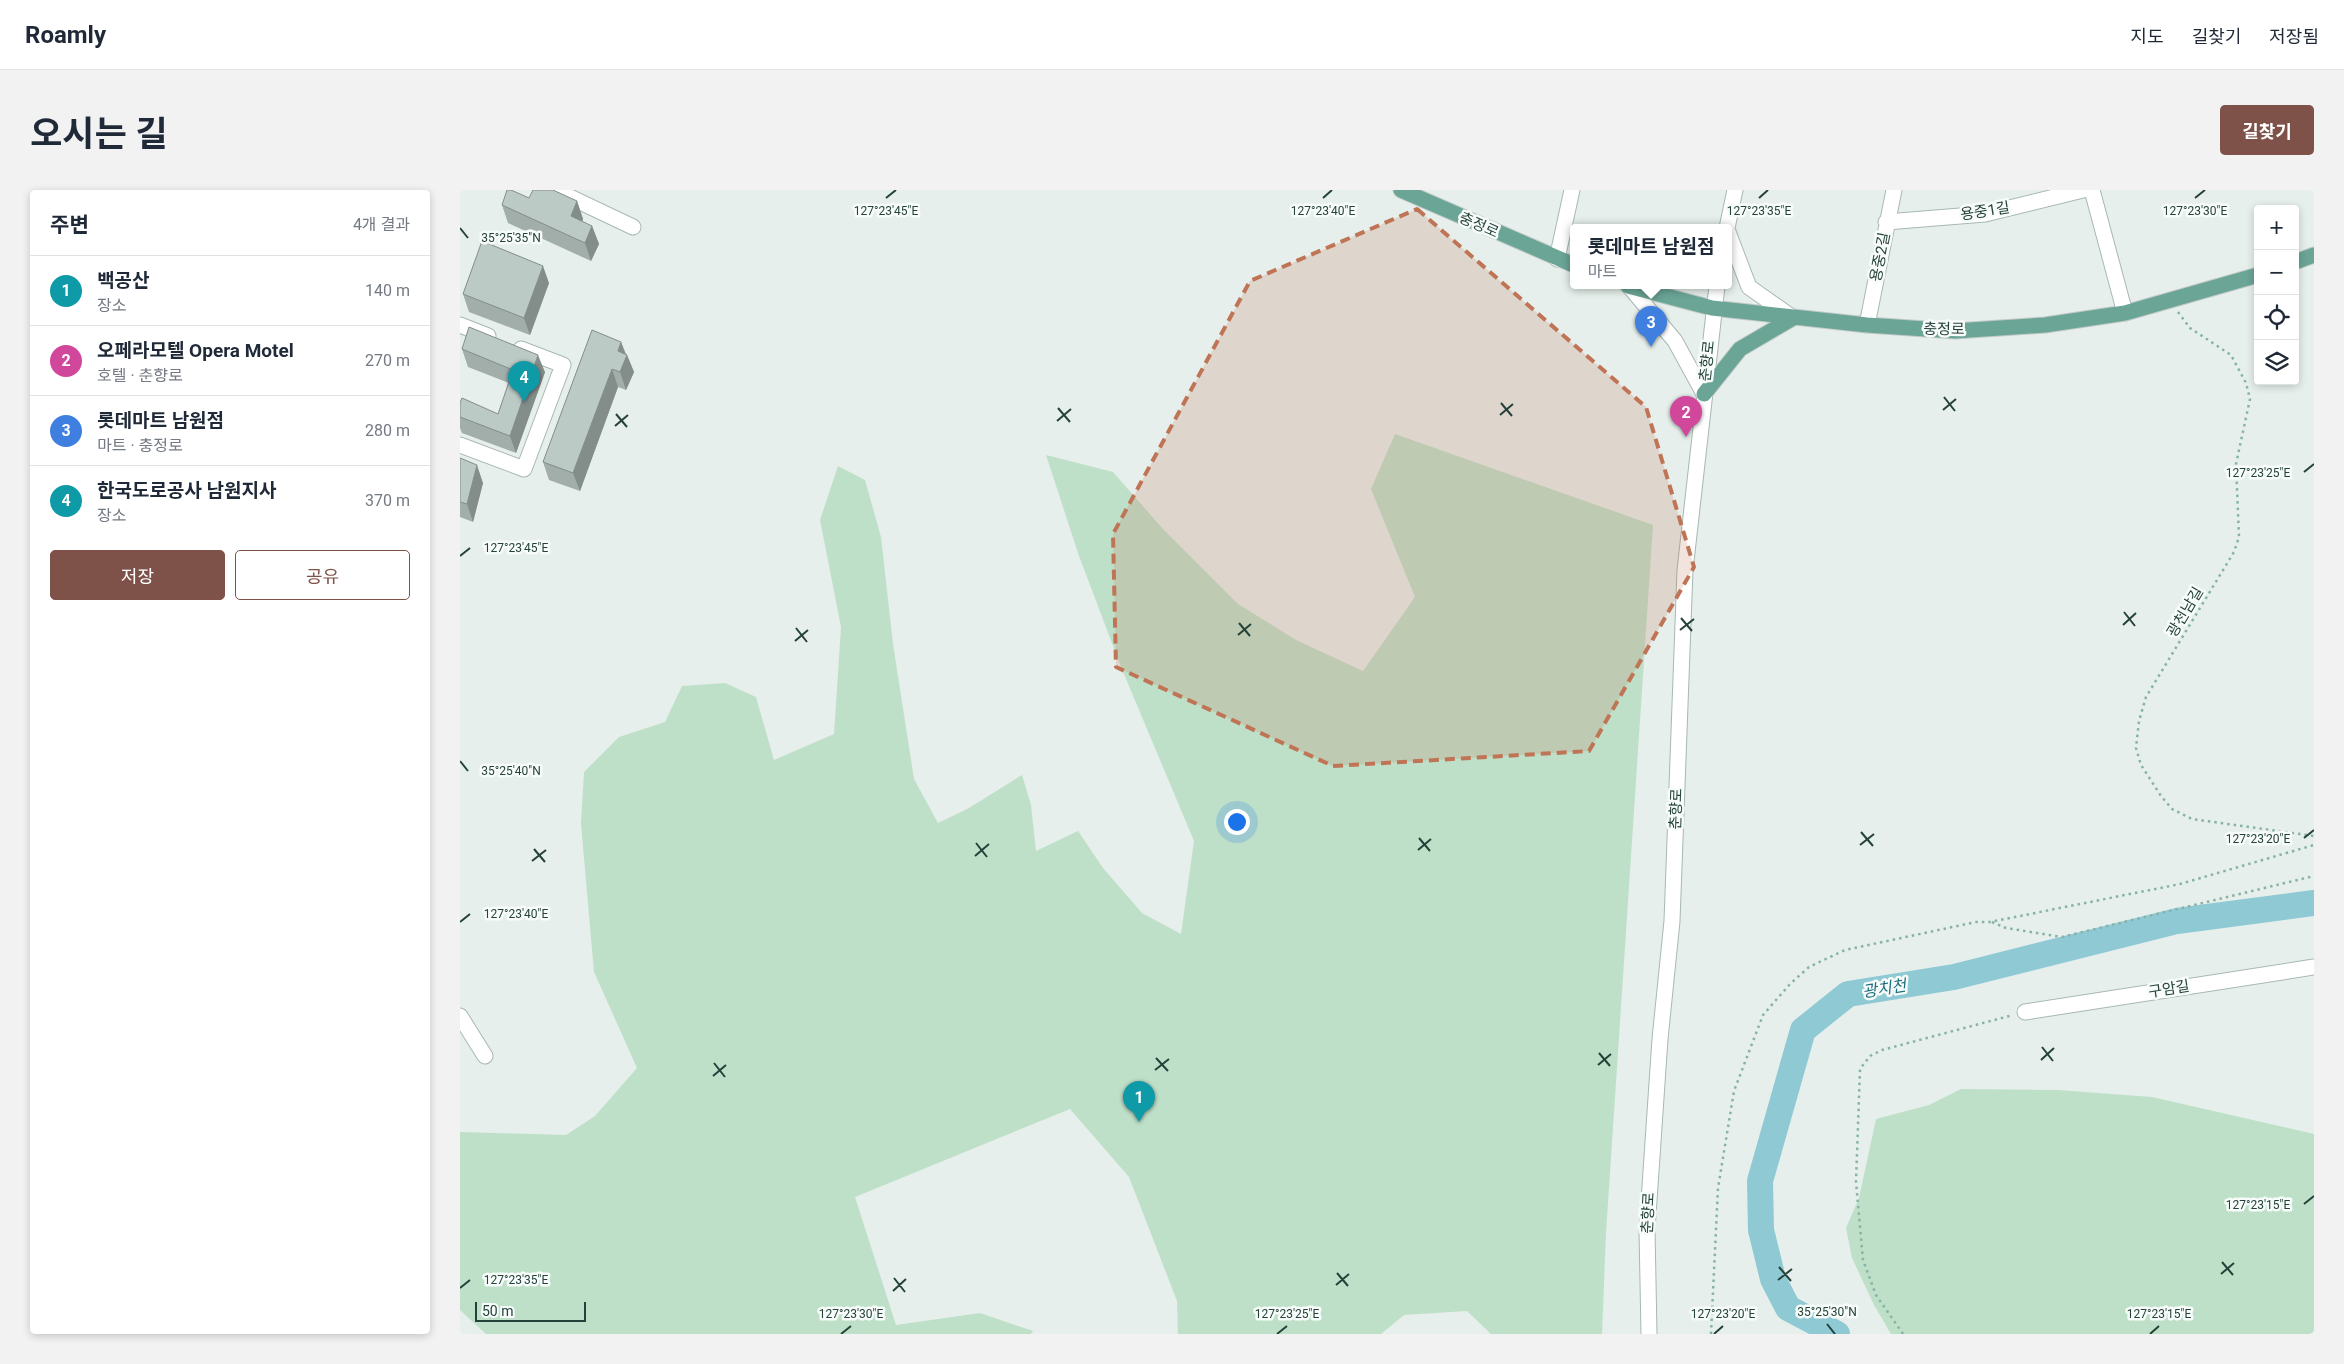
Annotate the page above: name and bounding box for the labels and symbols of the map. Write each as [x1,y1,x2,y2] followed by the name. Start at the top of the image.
[1959,198,2011,224] street label: 용중1길
[854,204,918,218] text: 127°23'45"E
[1291,204,1355,218] text: 127°23'40"E
[1727,204,1791,218] text: 127°23'35"E
[2163,204,2227,218] text: 127°23'30"E
[1456,208,1502,242] street label: 충정로
[481,231,541,245] text: 35°25'35"N
[1866,231,1894,283] street label: 용중2길
[1635,306,1667,347] pin: 3
[1923,320,1965,338] street label: 충정로
[1696,339,1718,383] street label: 춘향로
[508,361,540,402] pin: 4
[1670,396,1702,437] pin: 2
[2226,466,2290,480] text: 127°23'25"E
[484,541,548,555] text: 127°23'45"E
[2163,584,2207,640] street label: 광천남길
[481,764,541,778] text: 35°25'40"N
[1666,788,1686,830] street label: 춘향로
[1224,809,1250,835] your location
[2226,832,2290,846] text: 127°23'20"E
[484,907,548,921] text: 127°23'40"E
[1861,975,1910,1001] water label: 광치천
[2147,977,2191,1001] street label: 구암길
[1123,1081,1155,1122] pin: 1
[1638,1192,1658,1234] street label: 춘향로
[2226,1198,2290,1212] text: 127°23'15"E
[484,1273,548,1287] text: 127°23'35"E
[475,1299,586,1322] scale bar
[1797,1305,1857,1319] text: 35°25'30"N
[819,1307,883,1321] text: 127°23'30"E
[1255,1307,1319,1321] text: 127°23'25"E
[1691,1307,1755,1321] text: 127°23'20"E
[2127,1307,2191,1321] text: 127°23'15"E

